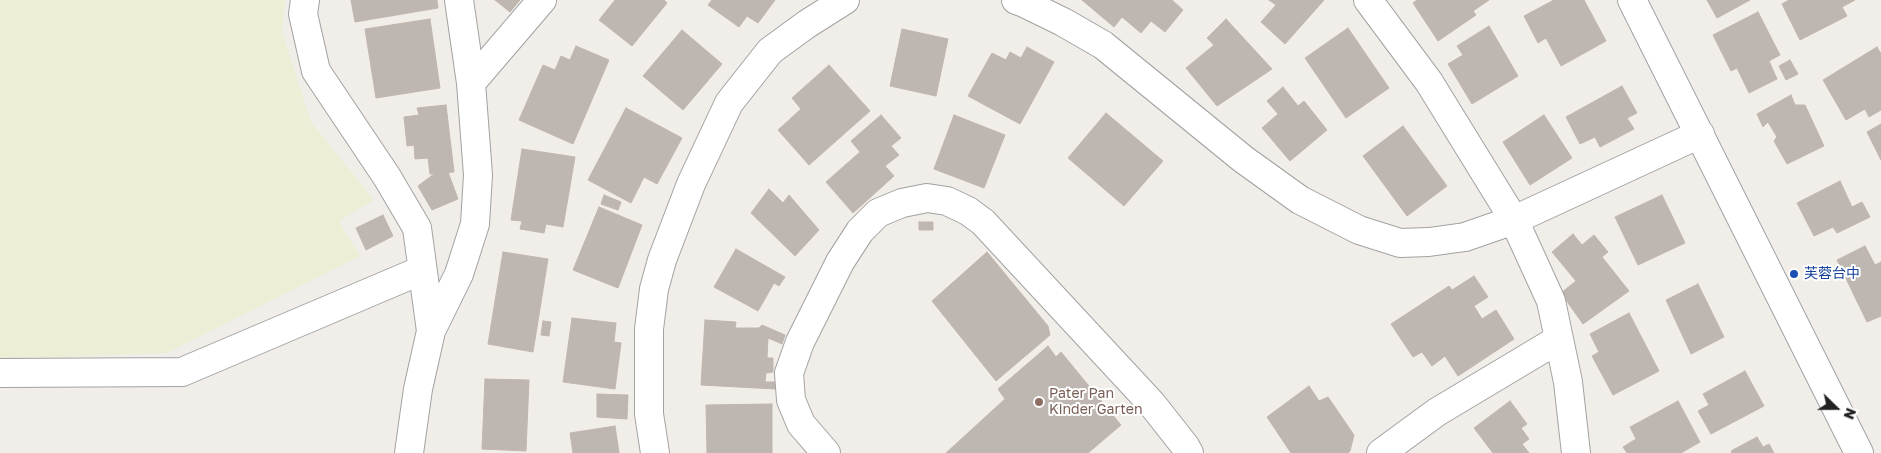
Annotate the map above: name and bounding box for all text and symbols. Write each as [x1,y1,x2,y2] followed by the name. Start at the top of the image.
[1804,266,1860,282] place label: 芙蓉台中
[1788,268,1800,280] marker: 芙蓉台中
[1811,383,1861,433] north arrow
[1049,386,1143,418] place label: Pater Pan Kinder Garten
[1033,396,1045,408] marker: Pater Pan Kinder Garten
[1841,406,1860,422] text: N

